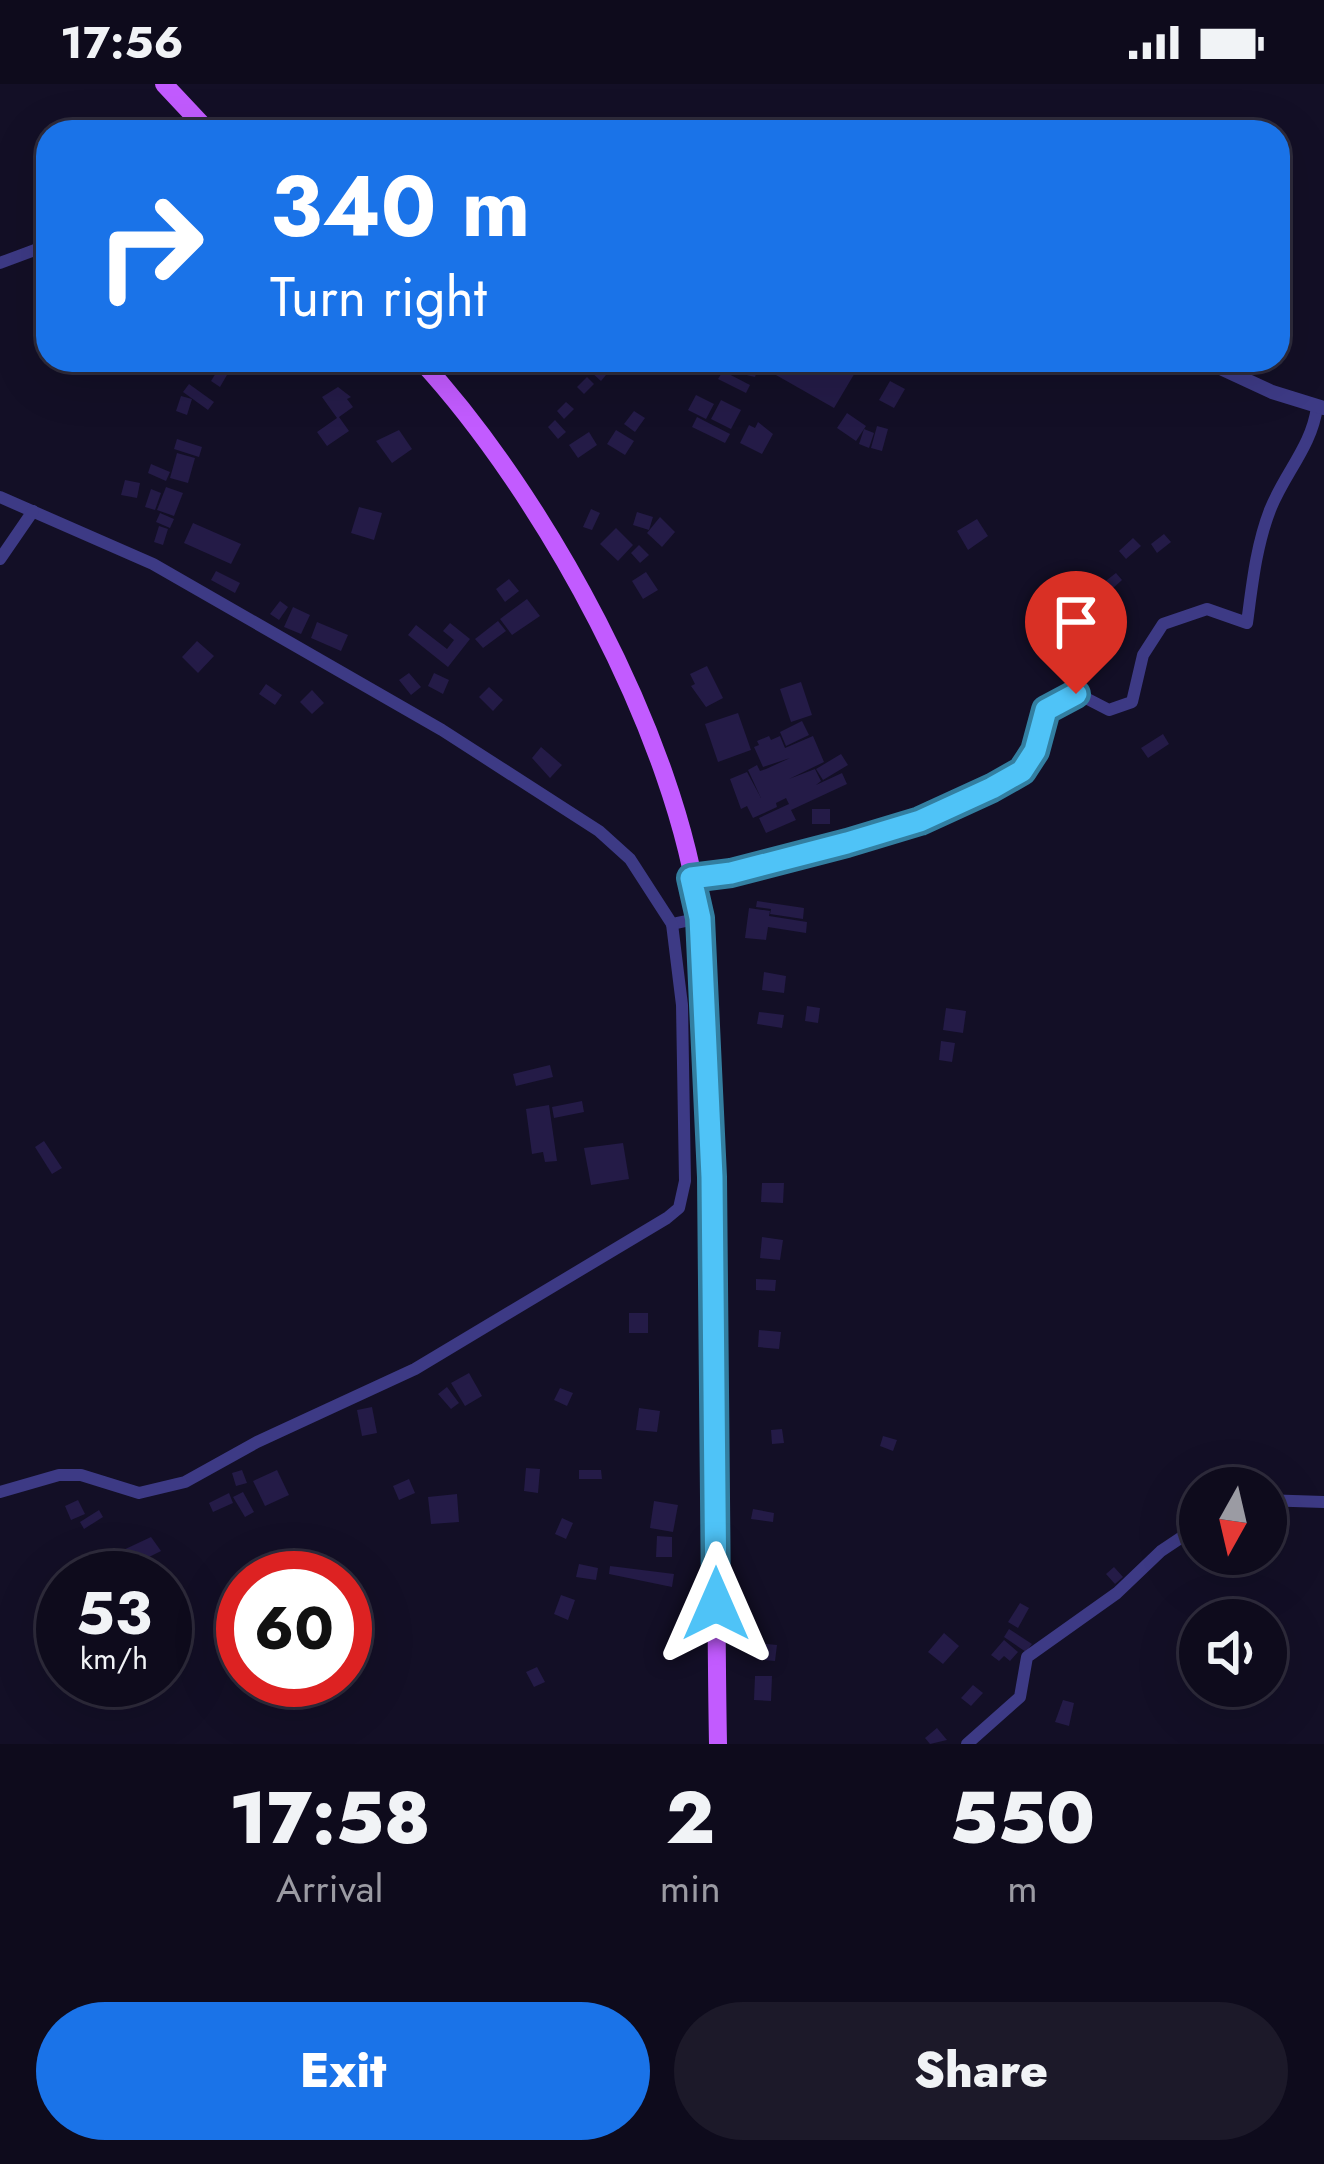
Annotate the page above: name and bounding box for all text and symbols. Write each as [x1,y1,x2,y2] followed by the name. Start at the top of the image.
[60,10,184,75] text: 17:56
[270,146,530,268] text: 340 m
[72,168,228,324] icon: right
[270,258,487,336] text: Turn right
[1025,571,1127,694] pin
[1043,589,1109,655] icon: arrive
[1179,1467,1287,1575] north arrow
[1179,1467,1287,1707] map controls
[653,1541,779,1667] position arrow
[216,1551,372,1707] speed limit sign: 60
[76,1570,152,1657] text: 53
[1179,1599,1287,1707] button: sound
[80,1637,148,1680] text: km/h
[229,1766,431,1870] text: 17:58
[666,1766,715,1870] text: 2
[950,1766,1095,1870] text: 550
[276,1860,384,1917] text: Arrival
[660,1860,721,1917] text: min
[1007,1860,1038,1917] text: m
[36,2002,650,2140] button: Exit
[674,2002,1288,2140] button: Share

